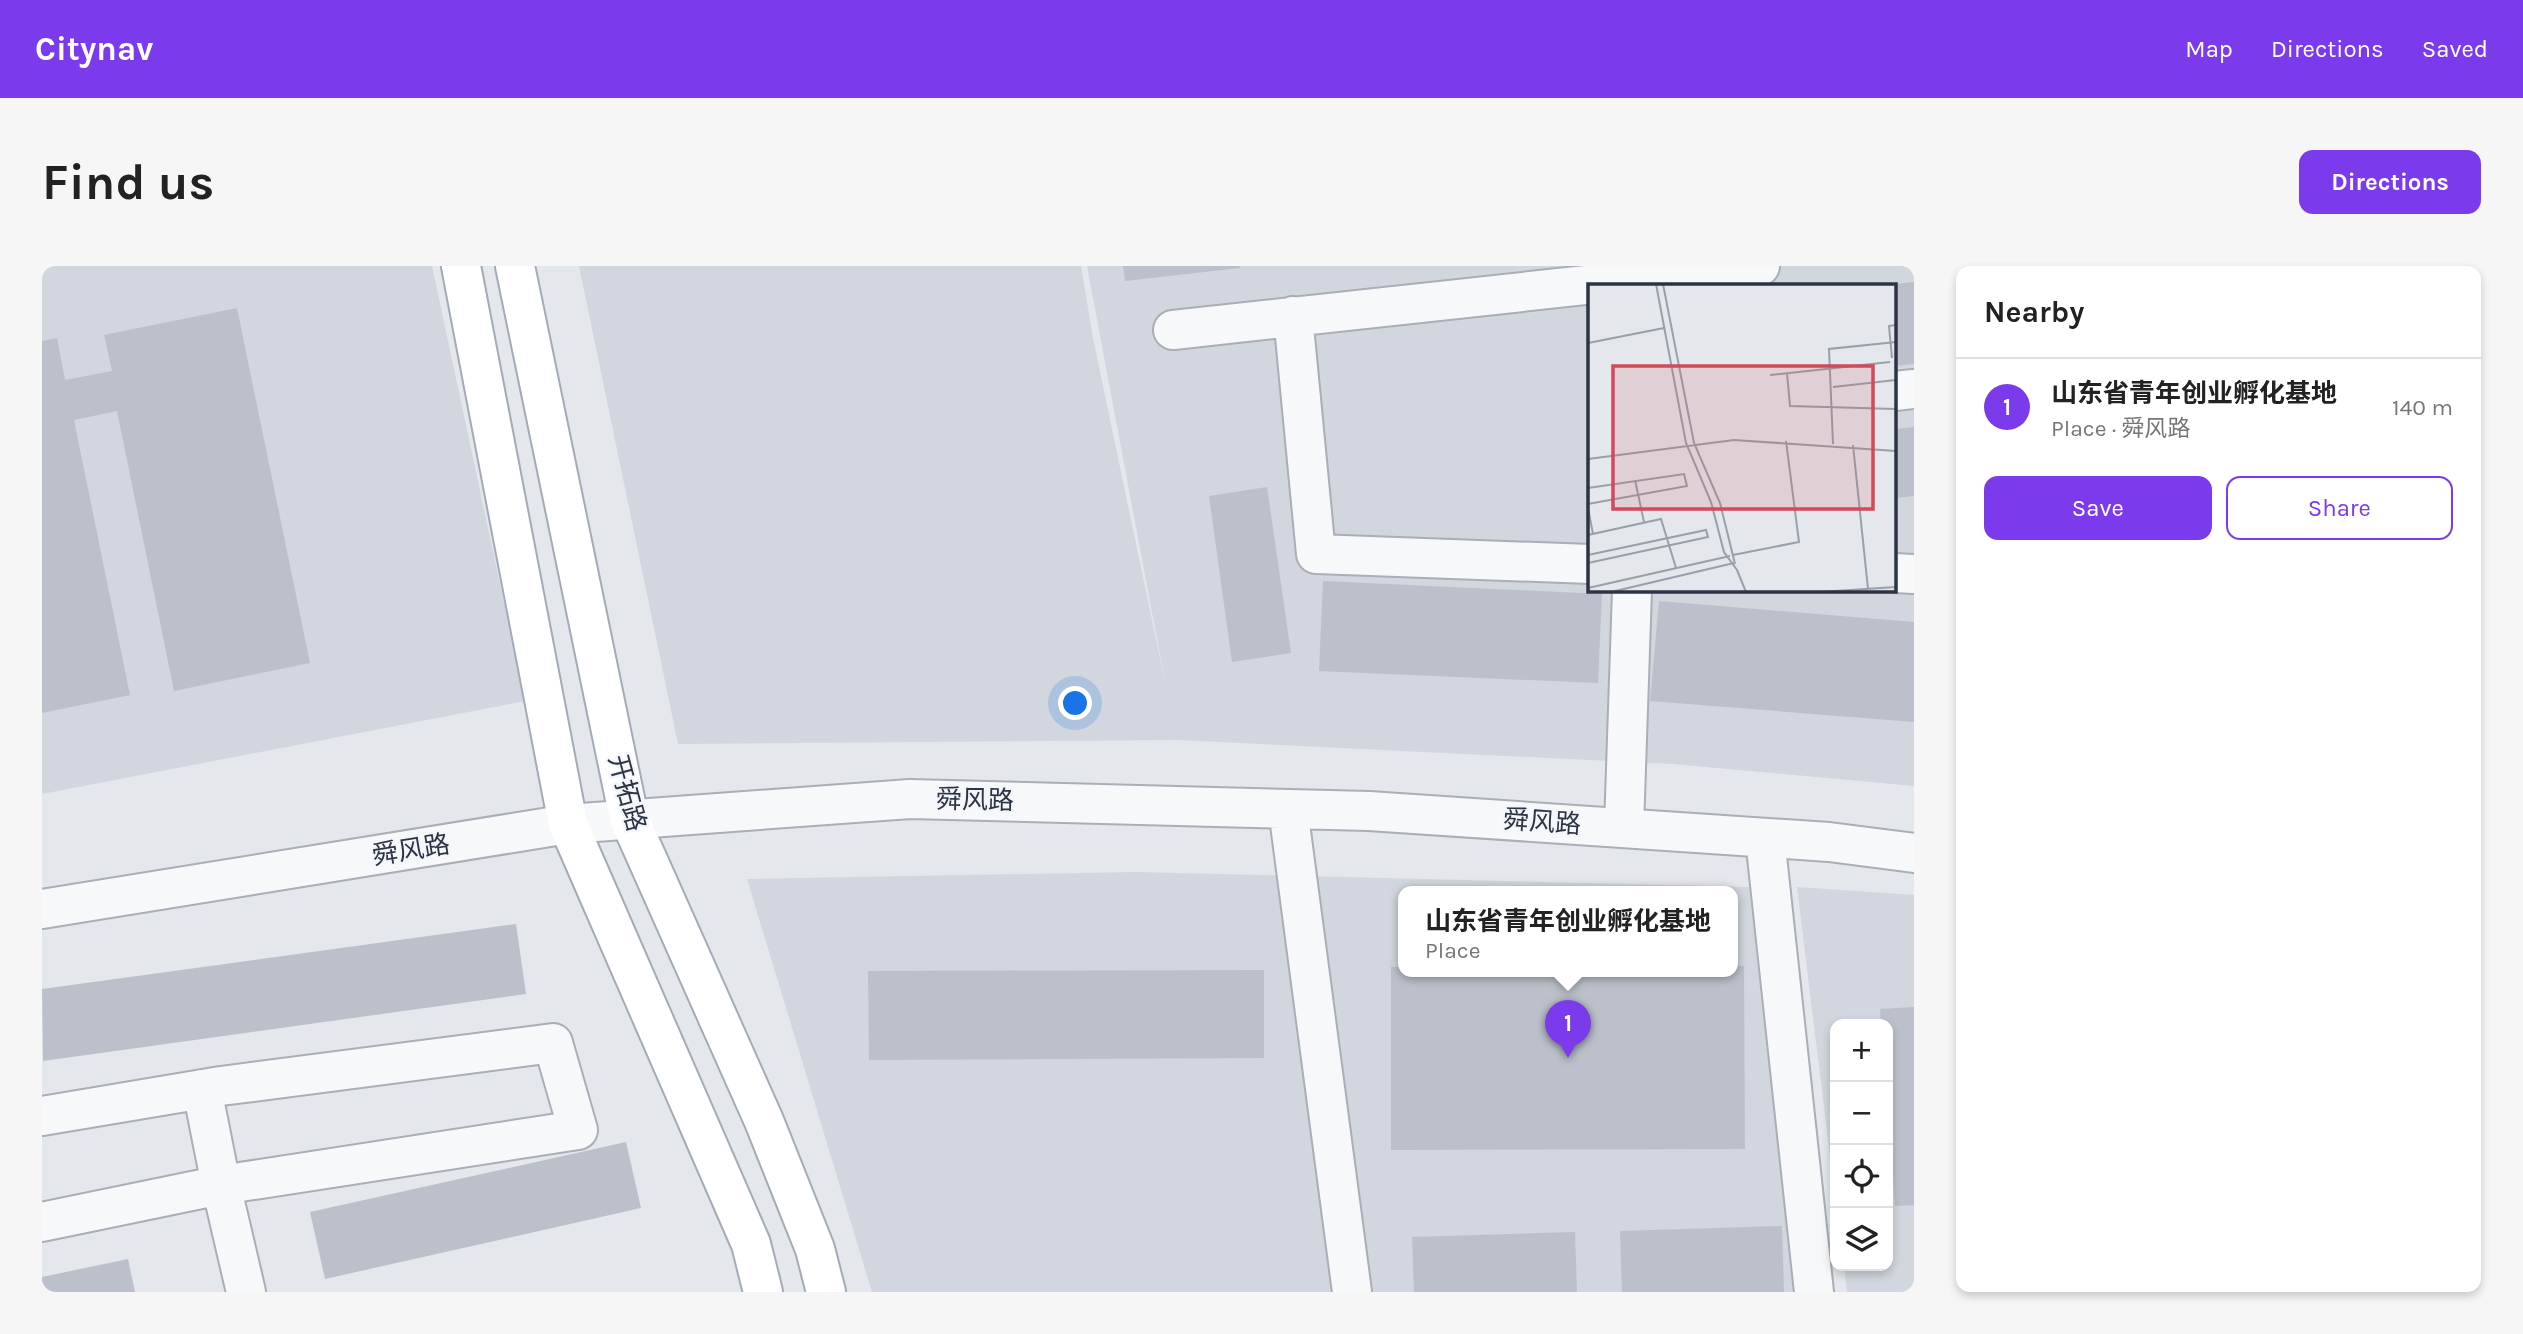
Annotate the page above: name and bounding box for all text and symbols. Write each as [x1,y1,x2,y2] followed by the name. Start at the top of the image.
[35,30,153,68] text: Citynav
[2185,35,2233,63] text: Map
[2271,35,2384,63] text: Directions
[2422,35,2488,63] text: Saved
[2299,150,2481,214] button: Directions
[42,154,214,211] text: Find us
[1588,284,1896,592] inset map
[1984,294,2084,330] text: Nearby
[2051,378,2337,409] text: 山东省青年创业孵化基地
[2003,394,2011,421] text: 1
[2392,394,2453,421] text: 140 m
[2051,415,2191,442] text: Place · 舜风路
[1984,476,2212,540] button: Save
[2226,476,2453,540] button: Share
[1058,686,1092,720] your location
[602,751,652,835] street label: 开拓路
[936,784,1014,816] street label: 舜风路
[1502,804,1582,840] street label: 舜风路
[370,829,452,871] street label: 舜风路
[1398,886,1738,977] popup
[1425,906,1711,937] text: 山东省青年创业孵化基地
[1425,937,1481,964] text: Place
[1545,1000,1591,1058] pin: 1
[1830,1019,1893,1271] map controls
[1830,1019,1893,1082] button: +
[1830,1082,1893,1145] button: −
[1830,1145,1893,1208] button: locate
[1830,1208,1893,1271] button: layers

